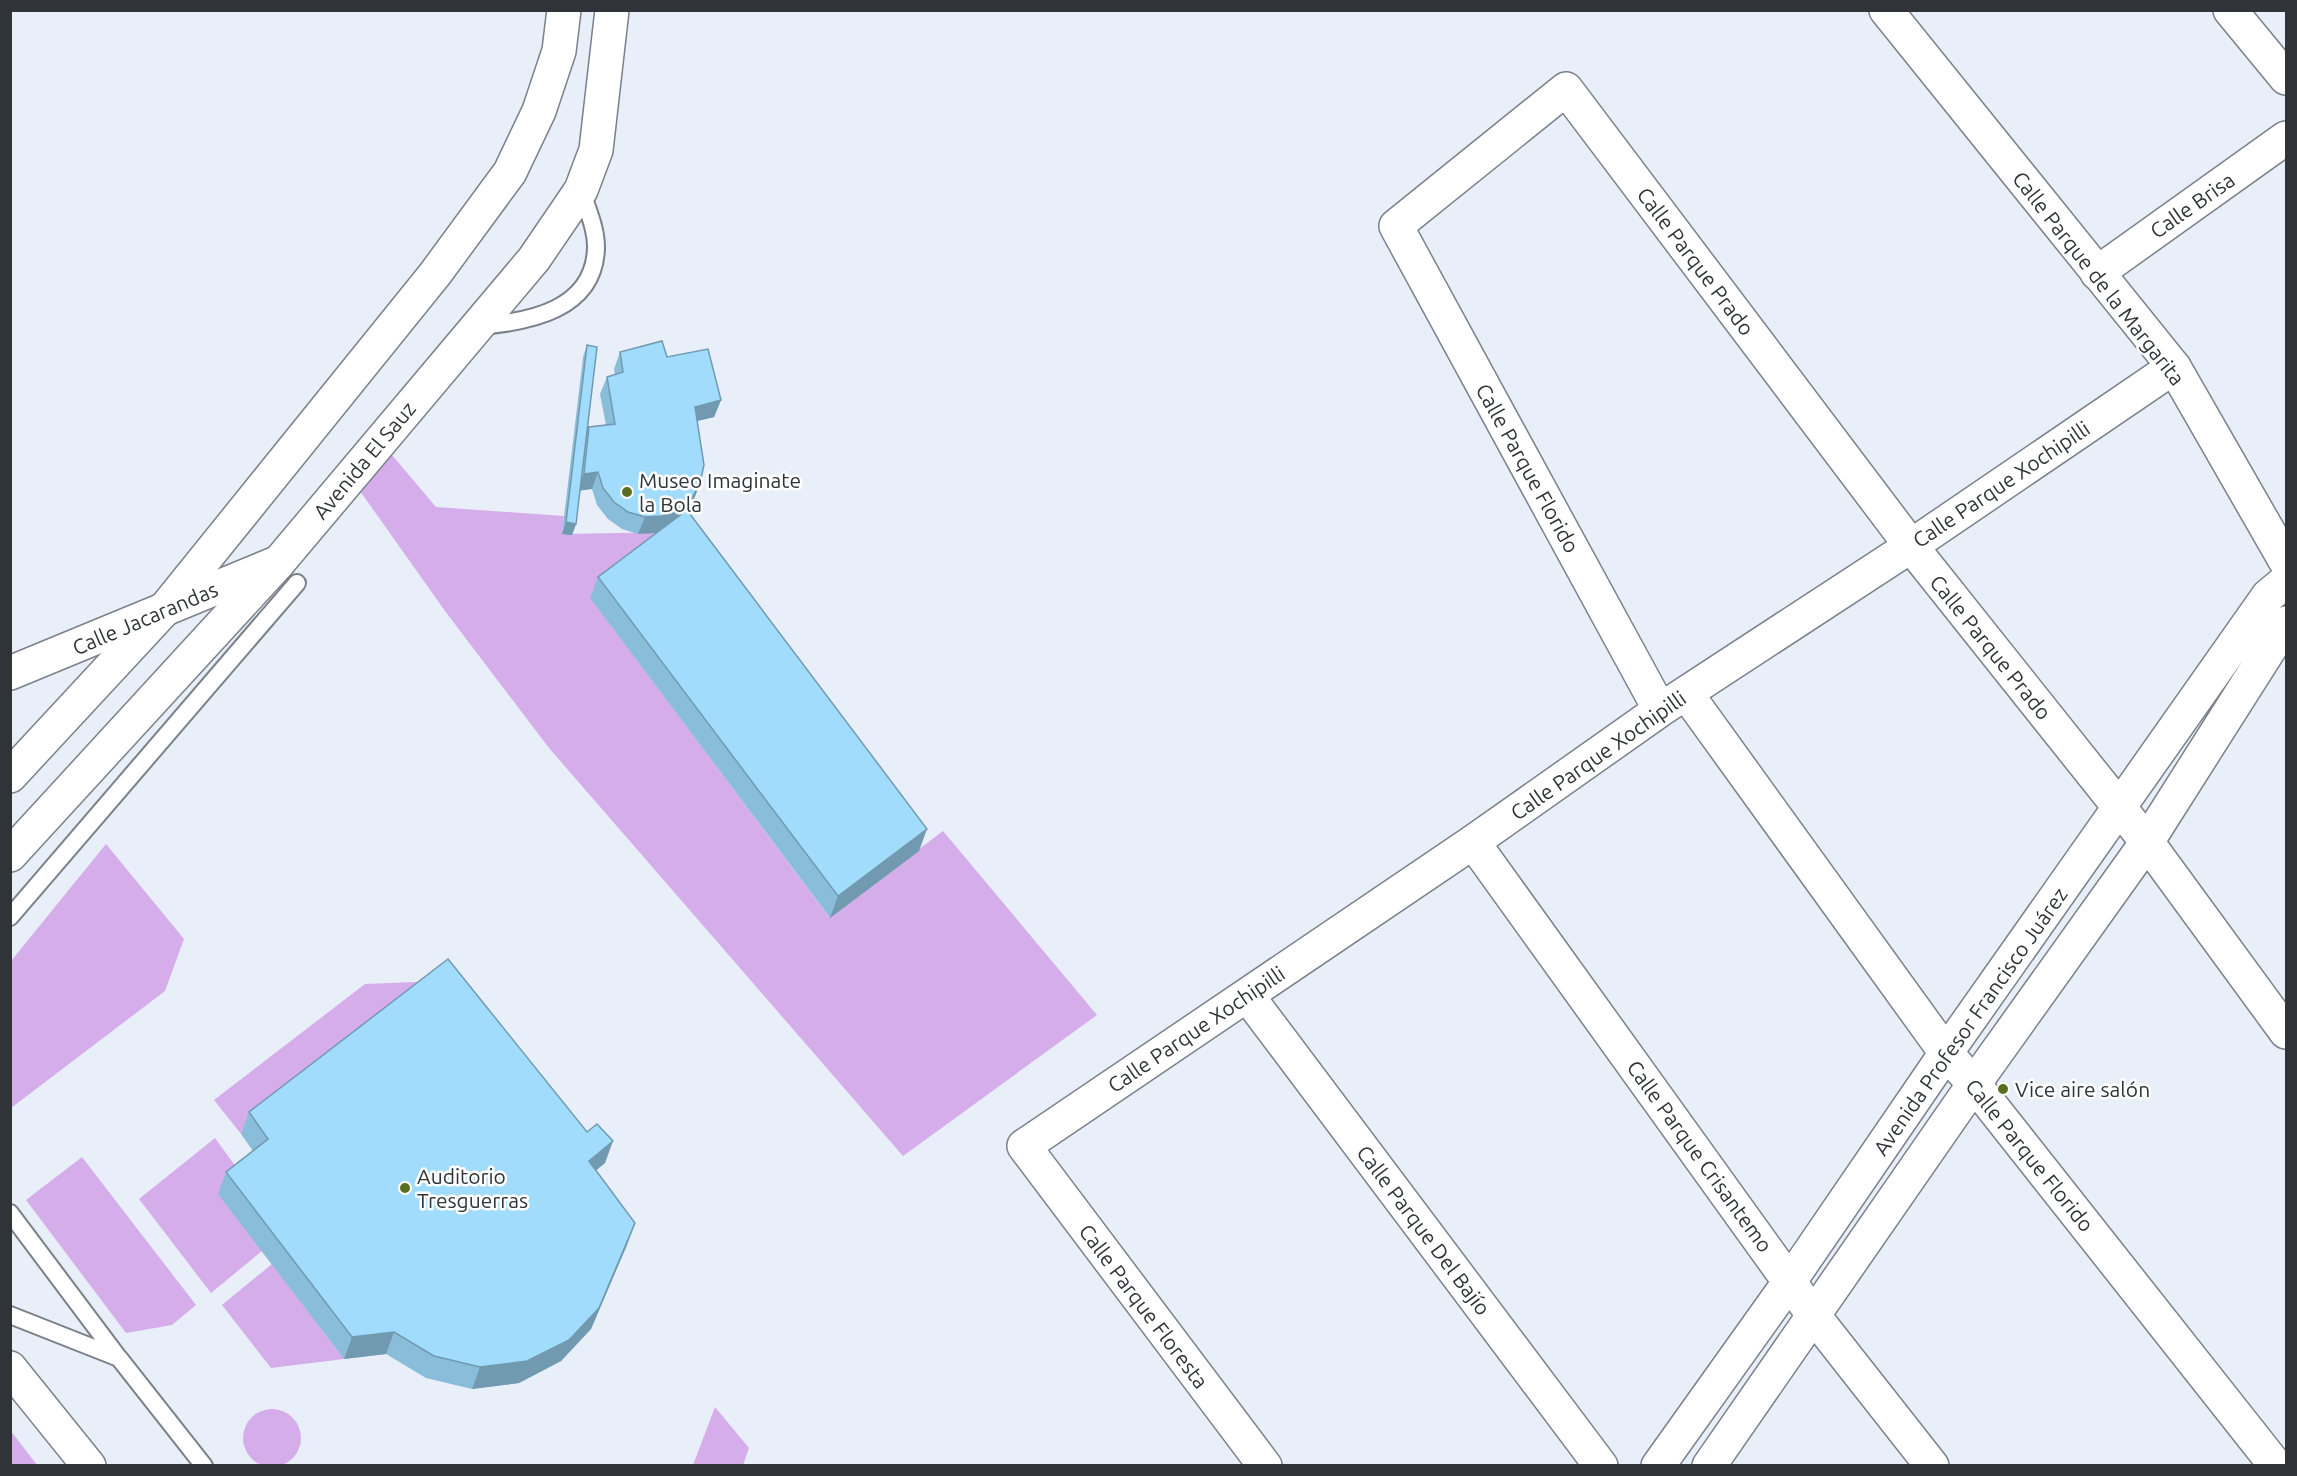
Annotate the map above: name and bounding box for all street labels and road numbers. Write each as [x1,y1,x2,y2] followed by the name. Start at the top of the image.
[2008,166,2190,390] street label: Calle Parque de la Margarita
[2145,167,2239,243] street label: Calle Brisa
[1633,182,1759,340] street label: Calle Parque Prado
[1472,379,1584,557] street label: Calle Parque Florido
[308,396,420,524] street label: Avenida El Sauz
[1908,416,2094,552] street label: Calle Parque Xochipilli
[1925,570,2057,724] street label: Calle Parque Prado
[69,577,221,659] street label: Calle Jacarandas
[1506,685,1690,825] street label: Calle Parque Xochipilli
[1868,883,2072,1159] street label: Avenida Profesor Francisco Juárez
[1103,961,1289,1097] street label: Calle Parque Xochipilli
[1622,1056,1778,1256] street label: Calle Parque Crisantemo
[1961,1074,2099,1236] street label: Calle Parque Florido
[1352,1140,1496,1320] street label: Calle Parque Del Bajío
[1074,1219,1214,1393] street label: Calle Parque Floresta

